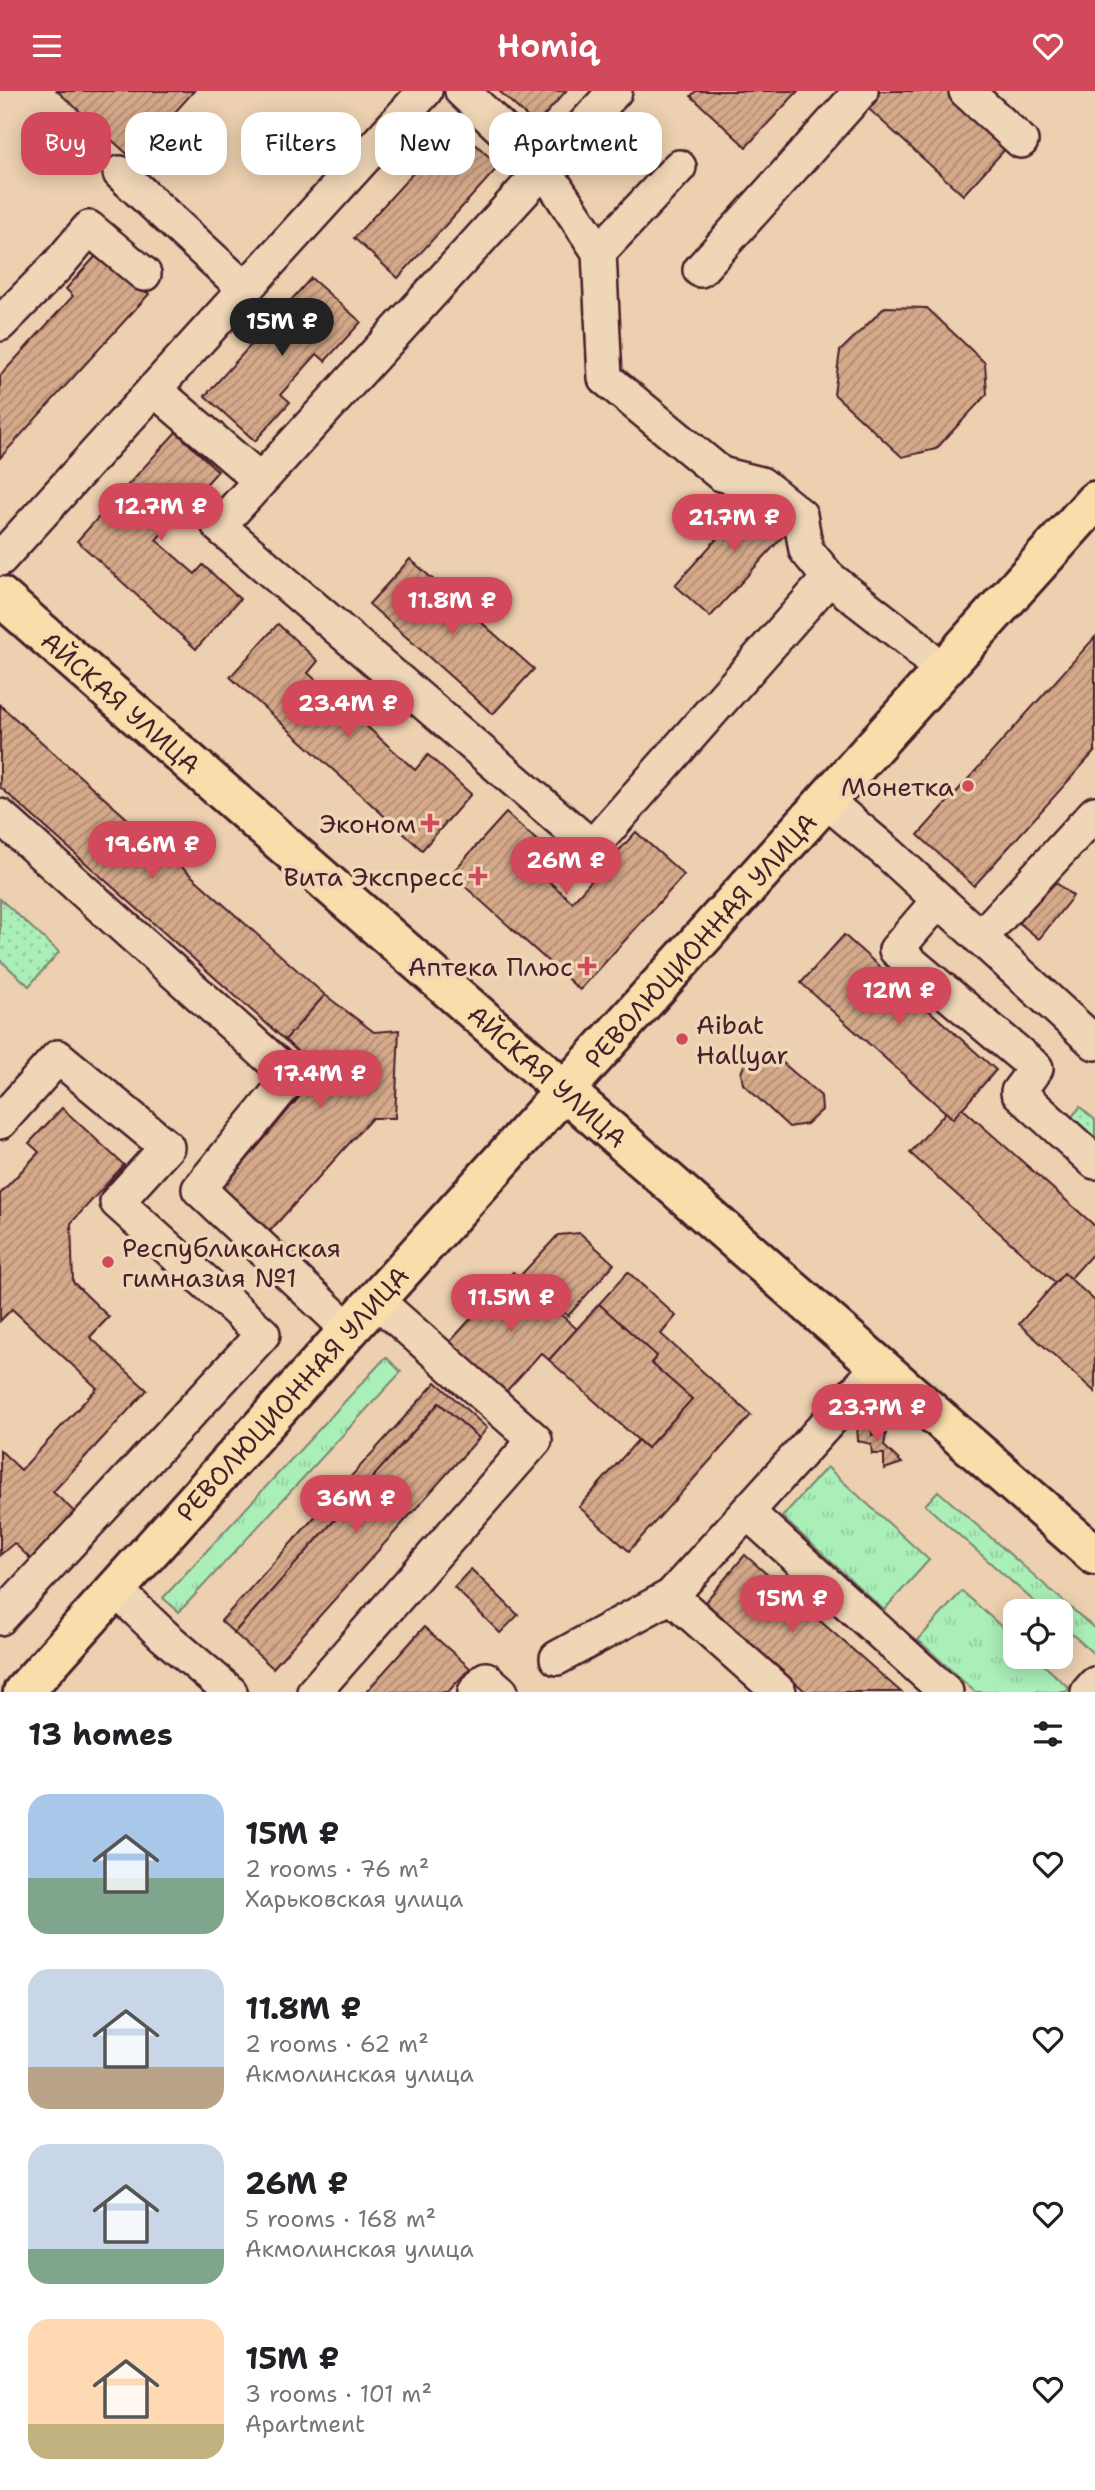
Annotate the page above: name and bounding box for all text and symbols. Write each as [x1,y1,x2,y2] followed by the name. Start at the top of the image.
[497,24,598,67] text: Homiq
[28,27,66,65] icon: menu
[1029,27,1067,65] icon: heart
[21,112,111,175] chip: Buy
[125,112,227,175] chip: Rent
[241,112,361,175] chip: Filters
[375,112,475,175] chip: New
[489,112,662,175] chip: Apartment
[233,299,331,358] pin: 15M ₽
[246,306,318,336] text: 15M ₽
[96,483,226,543] pin: 12.7M ₽
[114,491,208,521] text: 12.7M ₽
[669,495,799,554] pin: 21.7M ₽
[688,502,780,532] text: 21.7M ₽
[387,577,517,637] pin: 11.8M ₽
[407,585,497,615] text: 11.8M ₽
[34,623,208,781] street label: АЙСКАЯ УЛИЦА
[283,681,413,740] pin: 23.4M ₽
[298,688,398,718] text: 23.4M ₽
[841,769,954,804] place label: Монетка
[960,778,976,794] marker: Монетка
[576,805,824,1075] street label: РЕВОЛЮЦИОННАЯ УЛИЦА
[319,806,416,841] place label: Эконом
[422,815,438,831] marker: Эконом
[87,821,217,881] pin: 19.6M ₽
[104,829,200,859] text: 19.6M ₽
[517,837,615,897] pin: 26M ₽
[526,845,606,875] text: 26M ₽
[283,859,464,894] place label: Вита Экспресс
[470,868,486,884] marker: Вита Экспресс
[408,949,573,984] place label: Аптека Плюс
[579,958,595,974] marker: Аптека Плюс
[850,967,948,1027] pin: 12M ₽
[862,975,936,1005] text: 12M ₽
[461,996,635,1155] street label: АЙСКАЯ УЛИЦА
[696,1007,789,1072] place label: Aibat Hallyar
[674,1031,690,1047] marker: Aibat Hallyar
[255,1051,385,1110] pin: 17.4M ₽
[273,1058,367,1088] text: 17.4M ₽
[122,1230,341,1295] place label: Республиканская гимназия №1
[100,1254,116,1270] marker: Республиканская гимназия №1
[168,1258,416,1528] street label: РЕВОЛЮЦИОННАЯ УЛИЦА
[446,1275,576,1334] pin: 11.5M ₽
[467,1282,555,1312] text: 11.5M ₽
[812,1385,942,1444] pin: 23.7M ₽
[828,1392,926,1422] text: 23.7M ₽
[307,1475,405,1535] pin: 36M ₽
[316,1483,396,1513] text: 36M ₽
[743,1575,841,1635] pin: 15M ₽
[756,1583,828,1613] text: 15M ₽
[1003,1599,1073,1669] map controls
[1003,1599,1073,1669] button: locate
[28,1714,173,1755] text: 13 homes
[1029,1715,1067,1753] icon: filters
[245,1813,339,1854] text: 15M ₽
[84,1822,168,1906] icon: home
[1029,1845,1067,1883] icon: heart
[245,1854,429,1884] text: 2 rooms · 76 m²
[245,1884,463,1914] text: Харьковская улица
[245,1988,361,2029] text: 11.8M ₽
[84,1997,168,2081] icon: home
[1029,2020,1067,2058] icon: heart
[245,2029,429,2059] text: 2 rooms · 62 m²
[245,2059,474,2089] text: Акмолинская улица
[245,2163,348,2204] text: 26M ₽
[84,2172,168,2256] icon: home
[1029,2195,1067,2233] icon: heart
[245,2204,436,2234] text: 5 rooms · 168 m²
[245,2234,474,2264] text: Акмолинская улица
[245,2338,339,2379] text: 15M ₽
[84,2347,168,2431] icon: home
[1029,2370,1067,2408] icon: heart
[245,2379,432,2409] text: 3 rooms · 101 m²
[245,2409,365,2439] text: Apartment

